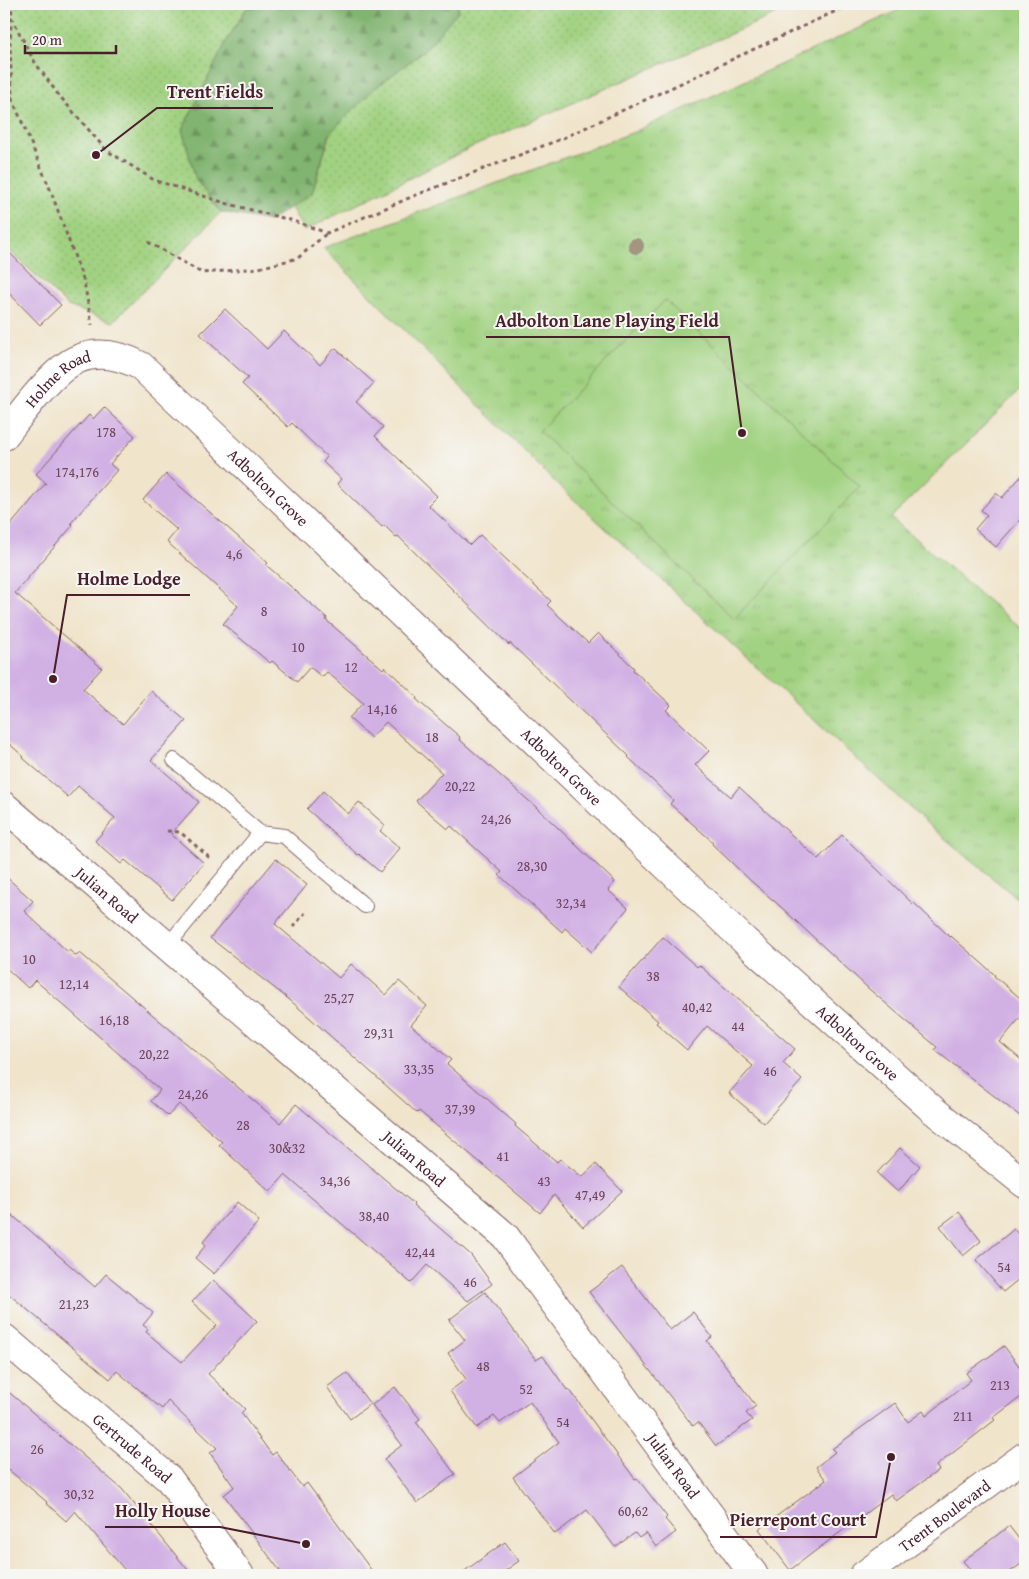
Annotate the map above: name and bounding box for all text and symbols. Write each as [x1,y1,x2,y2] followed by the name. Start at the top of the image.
[25,22,116,54] scale bar
[32,29,63,50] text: 20 m
[157,75,273,108] callout: Trent Fields
[167,78,263,105] text: Trent Fields
[486,304,729,337] callout: Adbolton Lane Playing Field
[495,307,720,334] text: Adbolton Lane Playing Field
[19,344,94,412] street label: Holme Road
[96,422,116,442] house number: 178
[222,443,314,532] street label: Adbolton Grove
[55,462,99,482] house number: 174,176
[226,544,243,564] house number: 4,6
[67,562,190,595] callout: Holme Lodge
[77,565,181,592] text: Holme Lodge
[261,601,268,621] house number: 8
[291,637,305,657] house number: 10
[344,657,358,677] house number: 12
[367,699,397,719] house number: 14,16
[516,722,608,811] street label: Adbolton Grove
[425,727,439,747] house number: 18
[445,776,475,796] house number: 20,22
[481,809,511,829] house number: 24,26
[517,856,547,876] house number: 28,30
[69,859,144,929] street label: Julian Road
[556,893,586,913] house number: 32,34
[22,949,36,969] house number: 10
[646,966,660,986] house number: 38
[59,974,89,994] house number: 12,14
[324,988,354,1008] house number: 25,27
[682,997,712,1017] house number: 40,42
[811,999,905,1086] street label: Adbolton Grove
[99,1010,129,1030] house number: 16,18
[731,1016,745,1036] house number: 44
[364,1023,394,1043] house number: 29,31
[139,1044,169,1064] house number: 20,22
[404,1059,434,1079] house number: 33,35
[763,1061,777,1081] house number: 46
[178,1084,208,1104] house number: 24,26
[445,1099,475,1119] house number: 37,39
[236,1115,250,1135] house number: 28
[376,1123,452,1193] street label: Julian Road
[269,1138,305,1158] house number: 30&32
[496,1146,510,1166] house number: 41
[320,1171,350,1191] house number: 34,36
[537,1171,551,1191] house number: 43
[575,1185,605,1205] house number: 47,49
[359,1206,389,1226] house number: 38,40
[405,1242,435,1262] house number: 42,44
[997,1257,1011,1277] house number: 54
[463,1272,477,1292] house number: 46
[59,1294,89,1314] house number: 21,23
[476,1356,490,1376] house number: 48
[990,1375,1010,1395] house number: 213
[519,1379,533,1399] house number: 52
[953,1406,973,1426] house number: 211
[88,1407,178,1489] street label: Gertrude Road
[556,1412,570,1432] house number: 54
[640,1426,706,1504] street label: Julian Road
[30,1439,44,1459] house number: 26
[893,1473,996,1558] street label: Trent Boulevard
[64,1484,94,1504] house number: 30,32
[105,1494,220,1527] callout: Holly House
[115,1497,211,1524] text: Holly House
[618,1501,648,1521] house number: 60,62
[720,1504,876,1537] callout: Pierrepont Court
[730,1506,866,1533] text: Pierrepont Court

